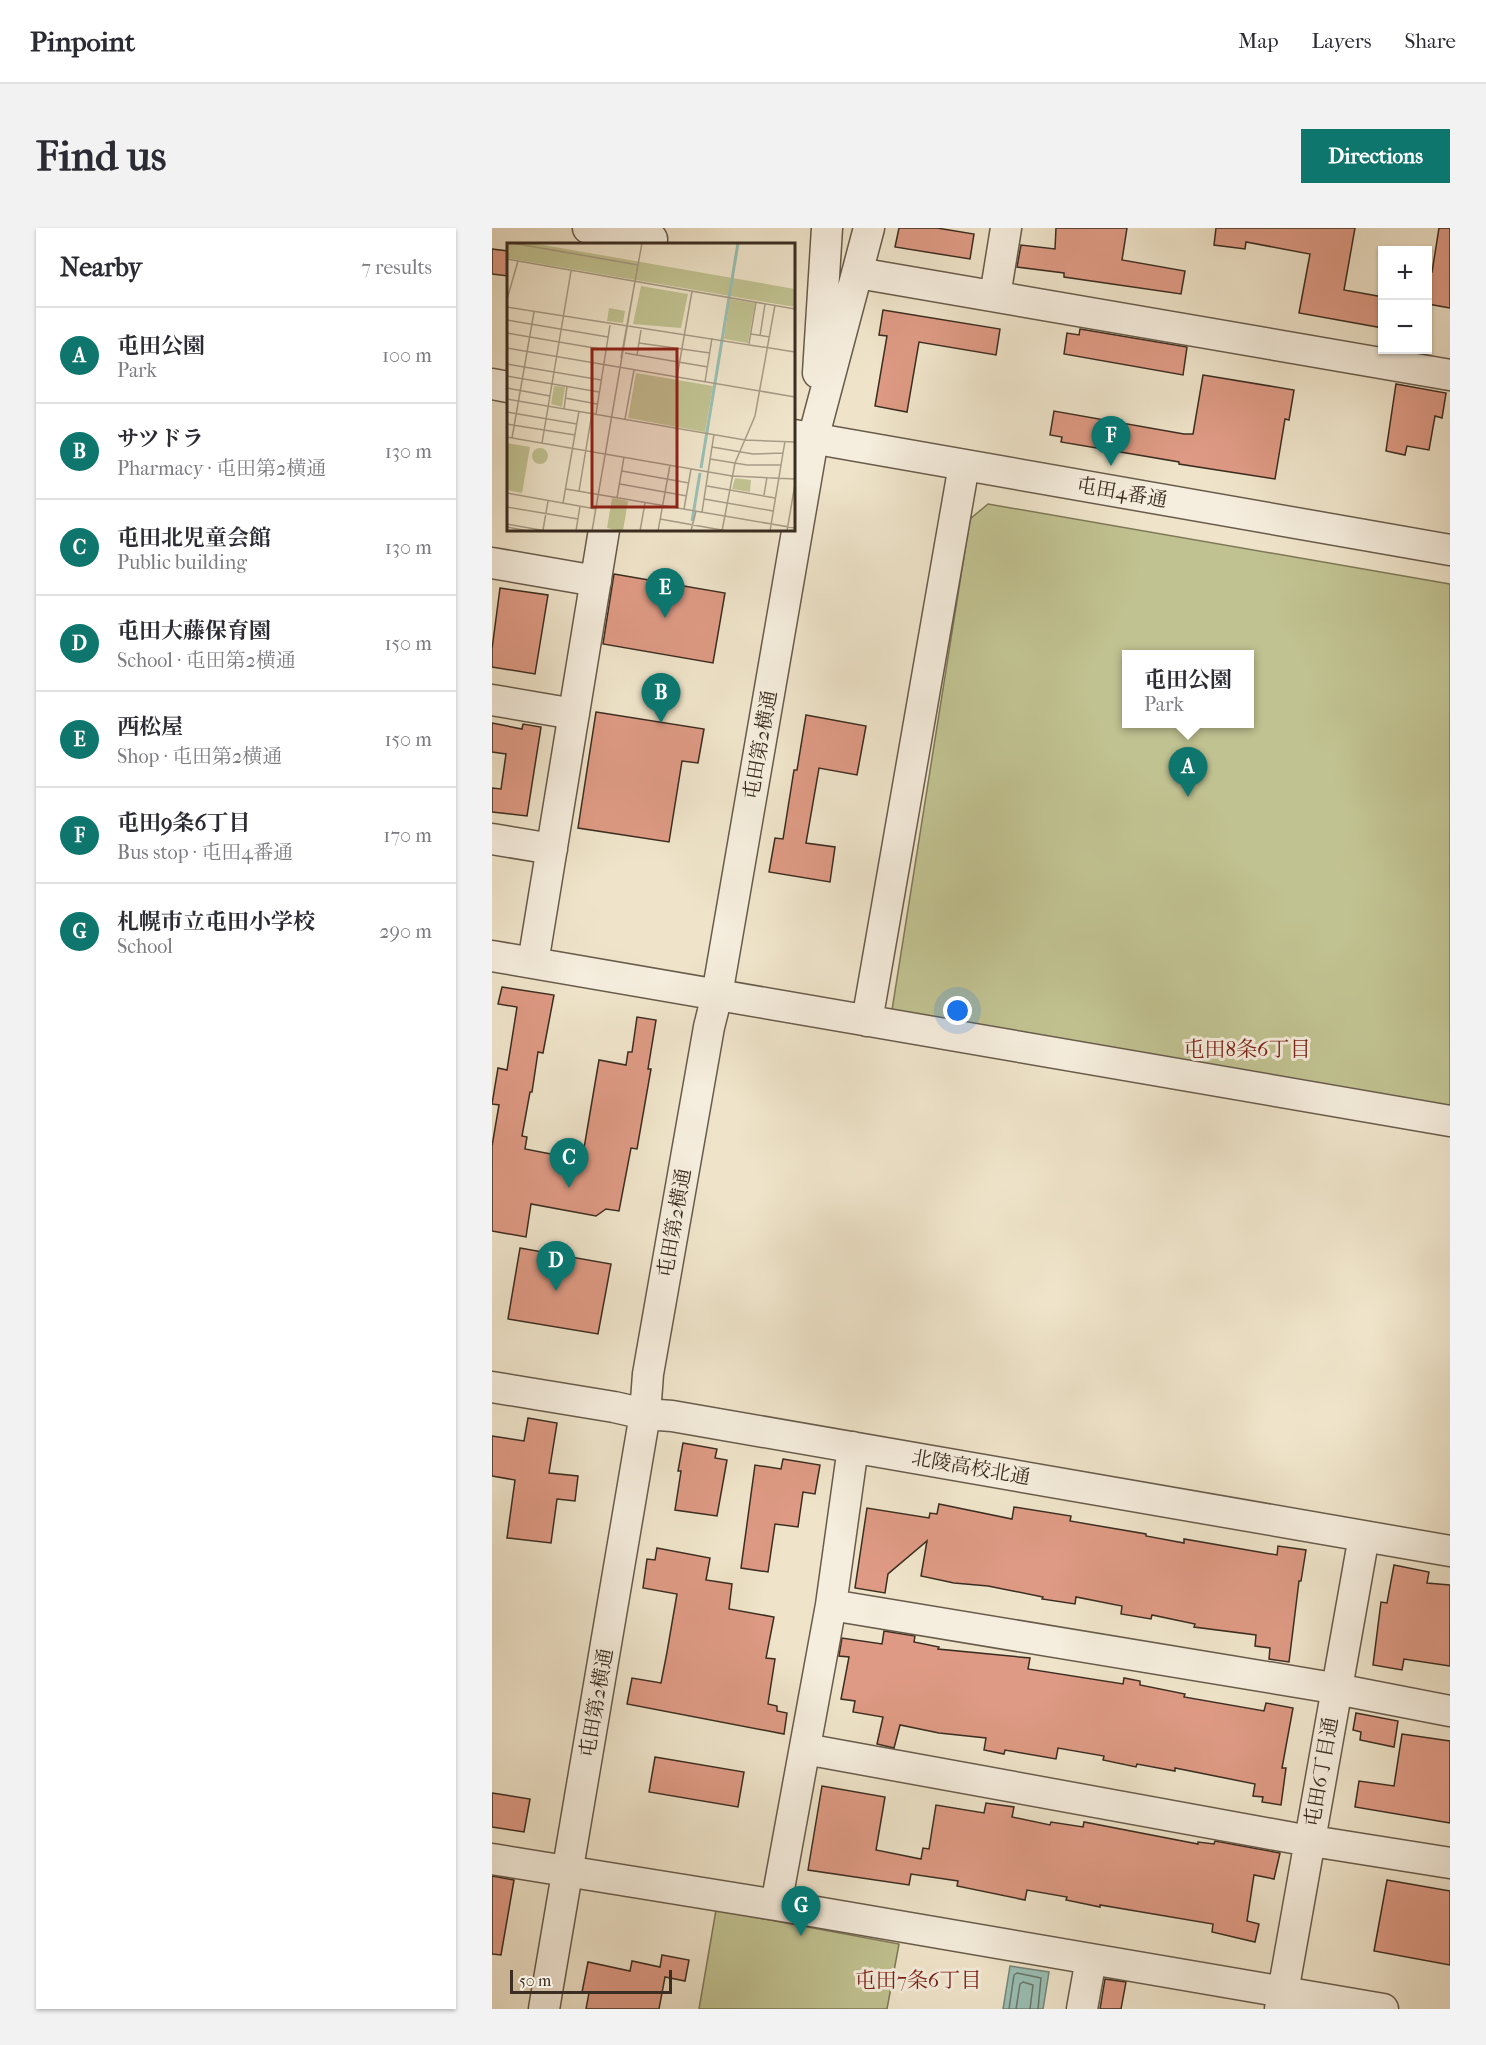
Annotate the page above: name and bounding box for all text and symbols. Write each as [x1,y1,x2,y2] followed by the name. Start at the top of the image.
[30,25,135,58] text: Pinpoint
[1238,29,1279,53] text: Map
[1312,29,1371,53] text: Layers
[1404,29,1456,53] text: Share
[1301,129,1450,183] button: Directions
[36,132,166,181] text: Find us
[507,243,795,531] inset map
[1378,246,1432,354] map controls
[1378,246,1432,300] button: +
[60,252,142,283] text: Nearby
[361,256,432,279] text: 7 results
[1378,300,1432,354] button: −
[117,333,205,359] text: 屯田公園
[73,344,86,367] text: A
[382,344,432,367] text: 100 m
[117,359,157,382] text: Park
[1092,416,1130,466] pin: F
[117,426,204,452] text: サツドラ
[73,440,86,463] text: B
[385,440,432,463] text: 130 m
[117,457,326,480] text: Pharmacy · 屯田第2横通
[1075,473,1169,512] street label: 屯田4番通
[117,525,271,551] text: 屯田北児童会館
[73,536,86,559] text: C
[385,536,432,559] text: 130 m
[117,551,247,574] text: Public building
[646,568,684,618] pin: E
[117,618,271,644] text: 屯田大藤保育園
[72,632,87,655] text: D
[384,632,432,655] text: 150 m
[117,649,296,672] text: School · 屯田第2横通
[1122,650,1254,728] popup
[1144,667,1232,693] text: 屯田公園
[642,674,680,723] pin: B
[740,689,781,801] street label: 屯田第2横通
[1144,693,1184,716] text: Park
[117,714,183,740] text: 西松屋
[73,728,86,751] text: E
[384,728,432,751] text: 150 m
[117,745,282,768] text: Shop · 屯田第2横通
[1168,748,1208,797] pin: A
[117,810,250,836] text: 屯田9条6丁目
[74,824,85,847] text: F
[383,824,432,847] text: 170 m
[117,841,293,864] text: Bus stop · 屯田4番通
[117,909,315,935] text: 札幌市立屯田小学校
[72,920,87,943] text: G
[379,920,432,943] text: 290 m
[117,935,173,958] text: School
[943,996,972,1025] your location
[1184,1037,1310,1061] district label: 屯田8条6丁目
[550,1138,589,1188] pin: C
[654,1167,695,1279] street label: 屯田第2横通
[536,1242,576,1291] pin: D
[910,1446,1032,1489] street label: 北陵高校北通
[576,1647,617,1759] street label: 屯田第2横通
[1301,1716,1342,1829] street label: 屯田6丁目通
[782,1886,820,1936] pin: G
[510,1967,672,1994] scale bar
[855,1968,981,1992] district label: 屯田7条6丁目
[519,1971,551,1990] text: 50 m

